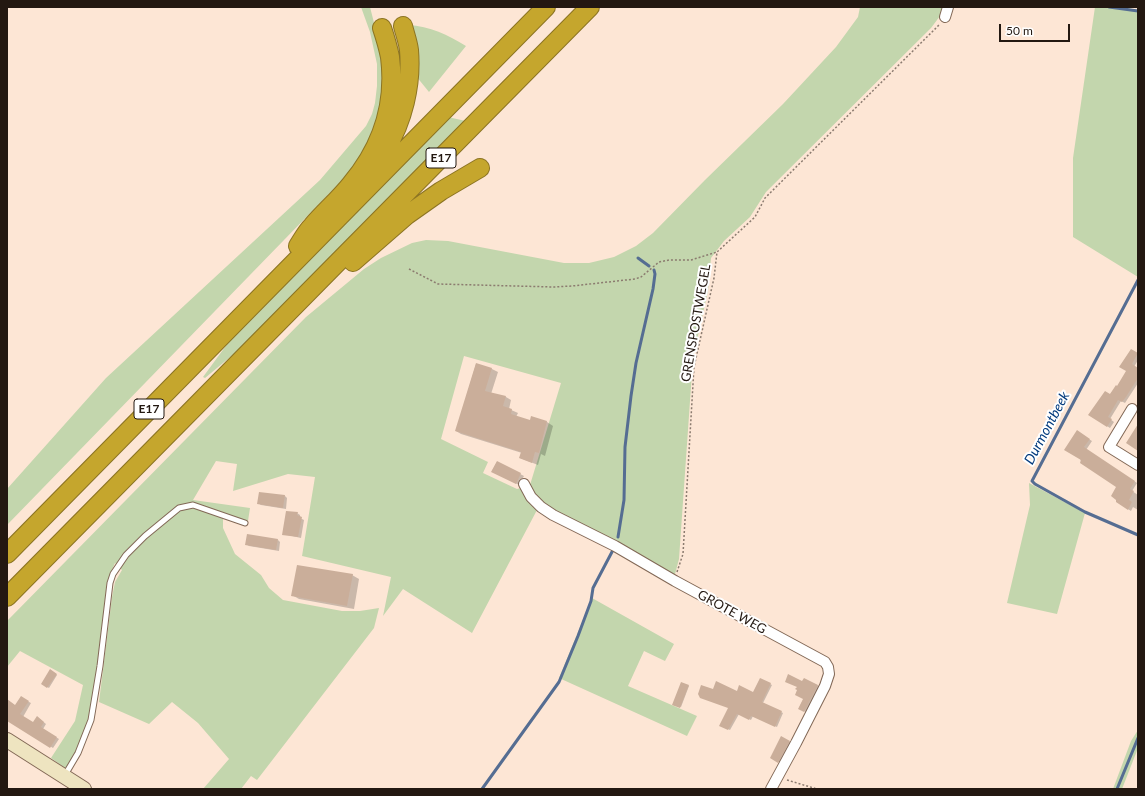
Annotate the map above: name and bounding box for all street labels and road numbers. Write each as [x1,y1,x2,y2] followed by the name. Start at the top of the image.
[426,148,456,168] road number: E17
[678,263,714,383] street label: GRENSPOSTWEGEL
[134,399,164,419] road number: E17
[695,587,769,637] street label: GROTE WEG

